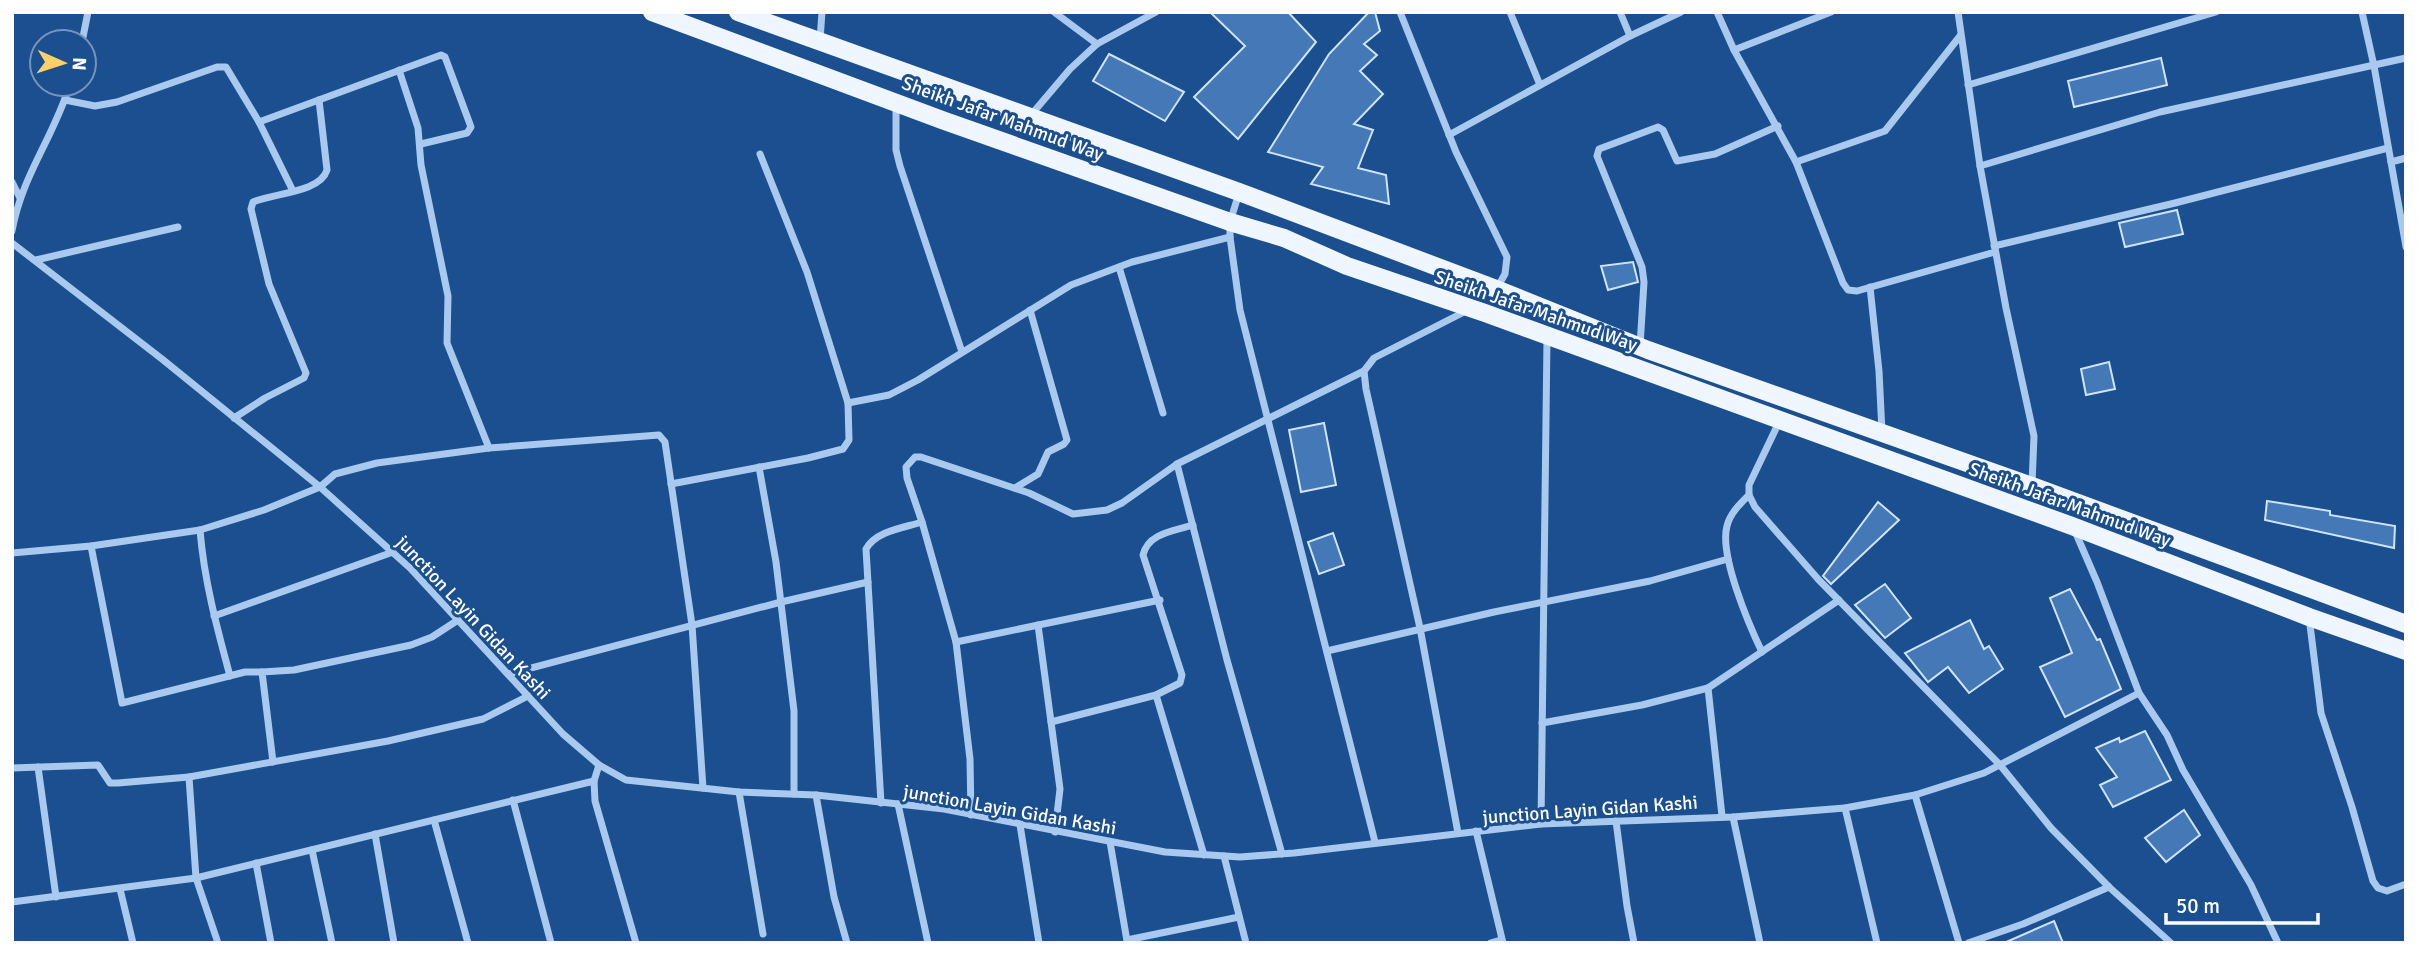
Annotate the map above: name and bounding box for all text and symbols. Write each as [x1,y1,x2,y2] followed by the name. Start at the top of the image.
[28,28,98,98] north arrow
[67,57,91,71] text: N
[898,71,1107,167] street label: Sheikh Jafar Mahmud Way
[1431,265,1641,357] street label: Sheikh Jafar Mahmud Way
[1965,457,2174,553] street label: Sheikh Jafar Mahmud Way
[391,531,556,705] street label: junction Layin Gidan Kashi
[902,779,1118,841] street label: junction Layin Gidan Kashi
[1482,791,1698,829] street label: junction Layin Gidan Kashi
[2166,881,2318,925] scale bar
[2176,893,2220,919] text: 50 m

